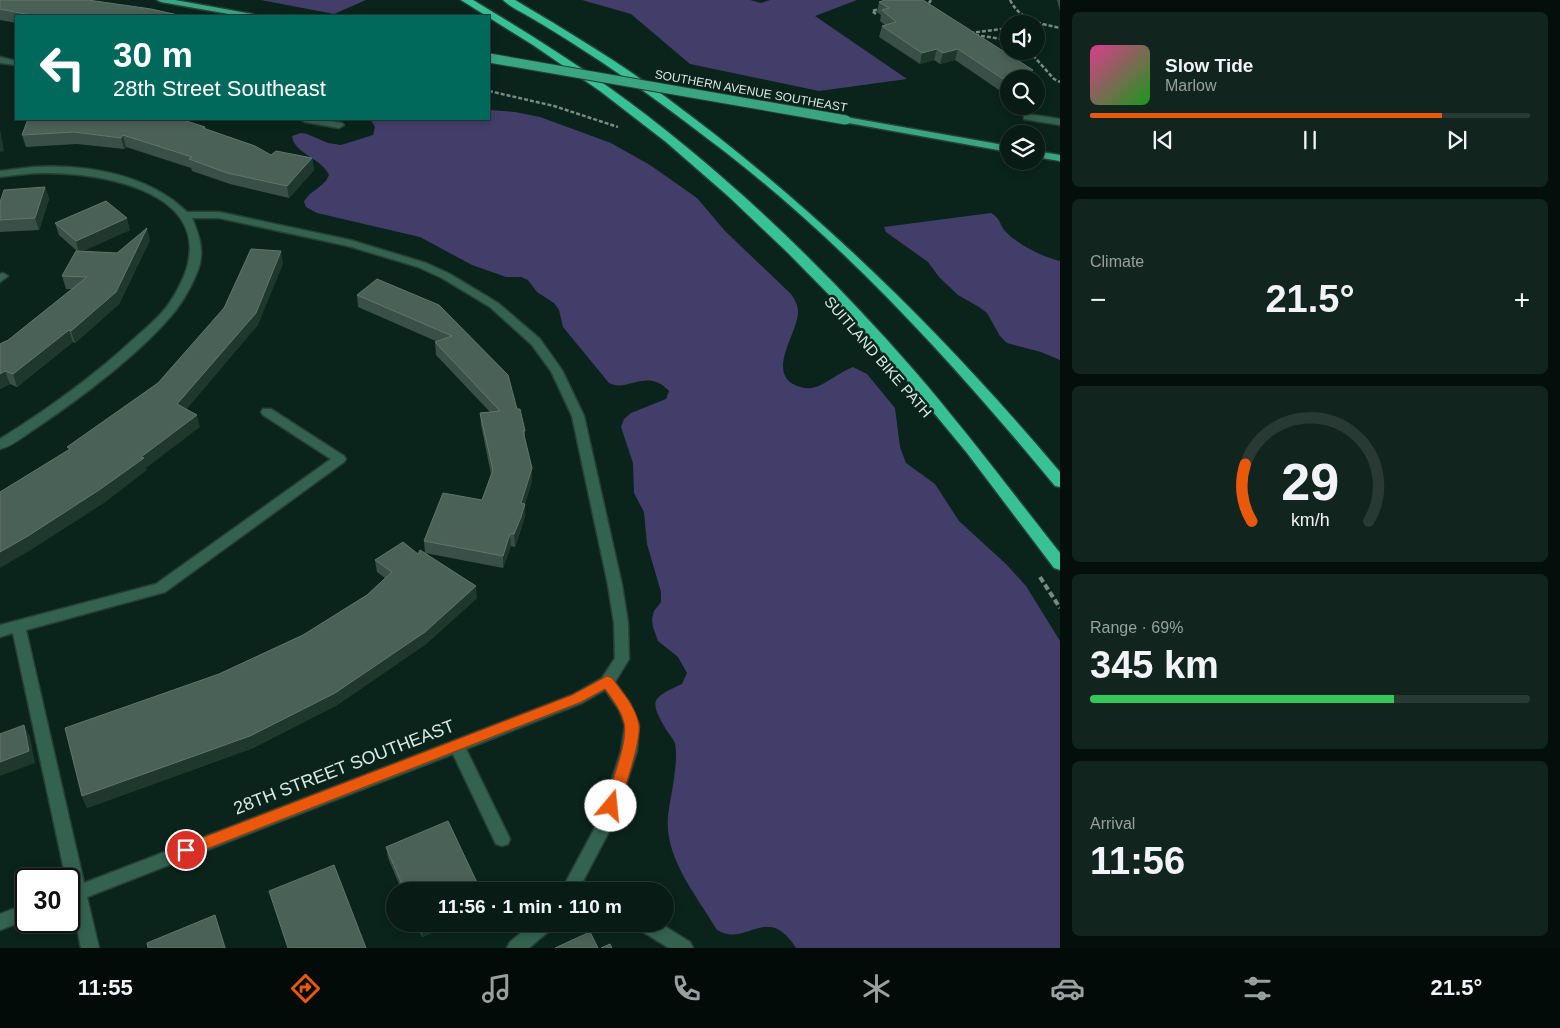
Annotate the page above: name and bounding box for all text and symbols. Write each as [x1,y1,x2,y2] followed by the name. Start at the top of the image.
[1000,15,1045,170] map controls
[1000,15,1045,60] button: sound
[30,35,95,100] icon: left
[113,35,193,74] text: 30 m
[1165,55,1253,76] text: Slow Tide
[654,67,849,115] street label: SOUTHERN AVENUE SOUTHEAST
[1000,70,1045,115] button: search
[113,76,326,101] text: 28th Street Southeast
[1165,77,1217,94] text: Marlow
[1000,125,1045,170] button: layers
[1149,126,1177,154] icon: previous
[1296,126,1324,154] icon: pause
[1443,126,1471,154] icon: next
[1090,253,1144,270] text: Climate
[1265,278,1355,320] text: 21.5°
[1090,284,1106,315] text: −
[1514,284,1530,315] text: +
[821,293,935,421] street label: SUITLAND BIKE PATH
[1281,453,1339,511] text: 29
[1291,510,1329,530] text: km/h
[1090,619,1183,636] text: Range · 69%
[1090,644,1219,686] text: 345 km
[231,716,457,818] street label: 28TH STREET SOUTHEAST
[584,779,636,831] position arrow
[1090,815,1135,832] text: Arrival
[165,829,207,871] pin
[172,836,200,864] icon: arrive
[1090,840,1185,882] text: 11:56
[15,868,80,933] speed limit sign: 30
[438,896,622,917] text: 11:56 · 1 min · 110 m
[288,971,323,1006] icon: directions
[479,971,514,1006] icon: music
[669,971,704,1006] icon: phone
[859,971,894,1006] icon: climate
[1050,971,1085,1006] icon: car
[1240,971,1275,1006] icon: filters
[78,975,133,1000] text: 11:55
[1431,975,1482,1000] text: 21.5°

